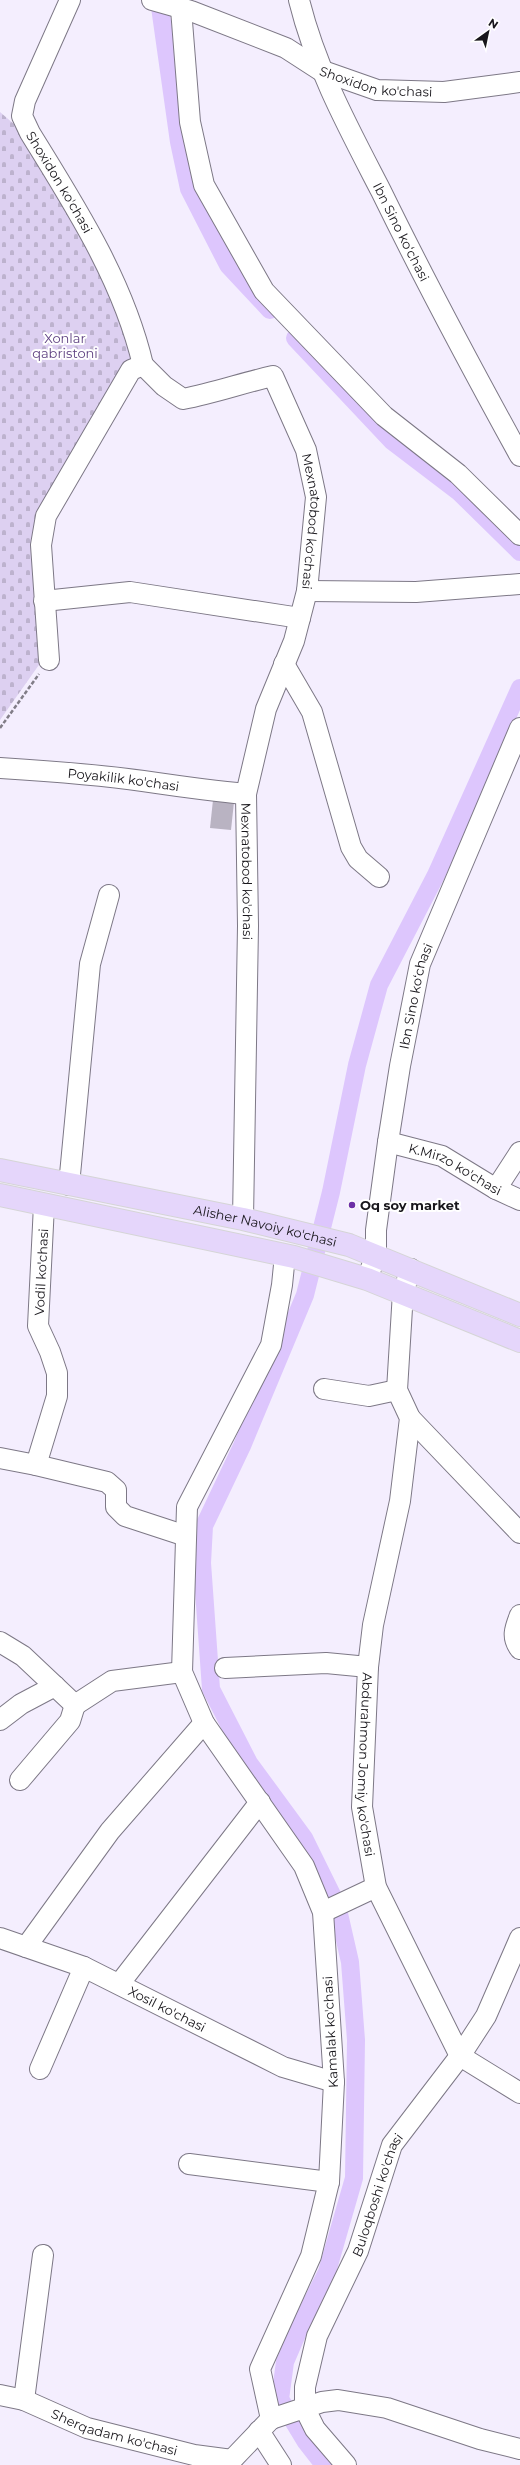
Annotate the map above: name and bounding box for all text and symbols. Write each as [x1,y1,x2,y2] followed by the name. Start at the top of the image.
[468,12,508,52] north arrow
[486,15,501,32] text: N
[317,62,433,100] street label: Shoxidon ko'chasi
[23,128,96,236] street label: Shoxidon ko'chasi
[370,180,433,284] street label: Ibn Sino ko‘chasi
[32,330,98,361] park label: Xonlar qabristoni
[299,452,324,590] street label: Mexnatobod ko'chasi
[67,765,180,794] street label: Poyakilik ko'chasi
[238,803,256,940] street label: Mexnatobod ko'chasi
[395,941,436,1050] street label: Ibn Sino ko‘chasi
[407,1140,504,1198] street label: K.Mirzo ko'chasi
[360,1197,460,1213] place label: Oq soy market
[347,1200,357,1210] marker: Oq soy market
[192,1201,338,1250] street label: Alisher Navoiy ko'chasi
[31,1228,51,1316] street label: Vodil ko'chasi
[354,1672,379,1858] street label: Abdurahmon Jomiy ko'chasi
[319,1976,341,2088] street label: Kamalak ko'chasi
[126,1983,209,2035] street label: Xosil ko'chasi
[348,2130,406,2259] street label: Buloqboshi ko'chasi
[49,2405,179,2459] street label: Sherqadam ko'chasi

